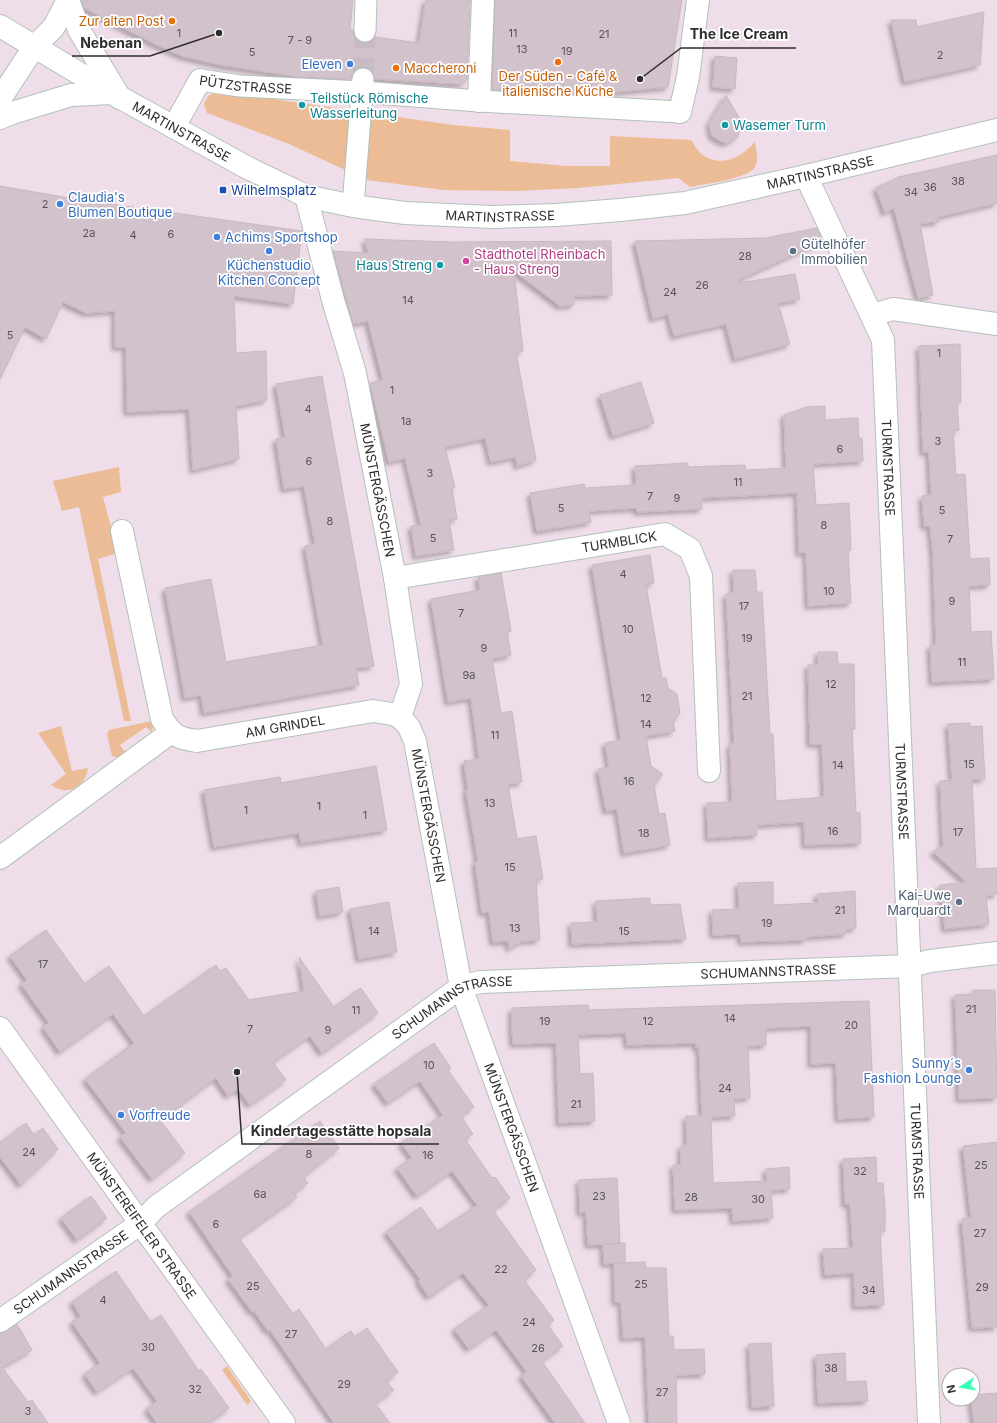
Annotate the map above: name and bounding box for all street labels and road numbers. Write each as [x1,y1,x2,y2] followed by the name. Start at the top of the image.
[198,72,292,97] street label: PÜTZSTRASSE
[130,98,233,165] street label: MARTINSTRASSE
[765,152,875,193] street label: MARTINSTRASSE
[445,207,555,225] street label: MARTINSTRASSE
[878,419,898,516] street label: TURMSTRASSE
[357,422,399,558] street label: MÜNSTERGÄSSCHEN
[580,527,658,555] street label: TURMBLICK
[244,711,326,741] street label: AM GRINDEL
[892,743,912,840] street label: TURMSTRASSE
[409,747,449,884] street label: MÜNSTERGÄSSCHEN
[700,961,837,982] street label: SCHUMANNSTRASSE
[388,973,513,1043] street label: SCHUMANNSTRASSE
[481,1061,543,1194] street label: MÜNSTERGÄSSCHEN
[907,1102,927,1200] street label: TURMSTRASSE
[84,1149,200,1302] street label: MÜNSTEREIFELER STRASSE
[10,1226,131,1317] street label: SCHUMANNSTRASSE

